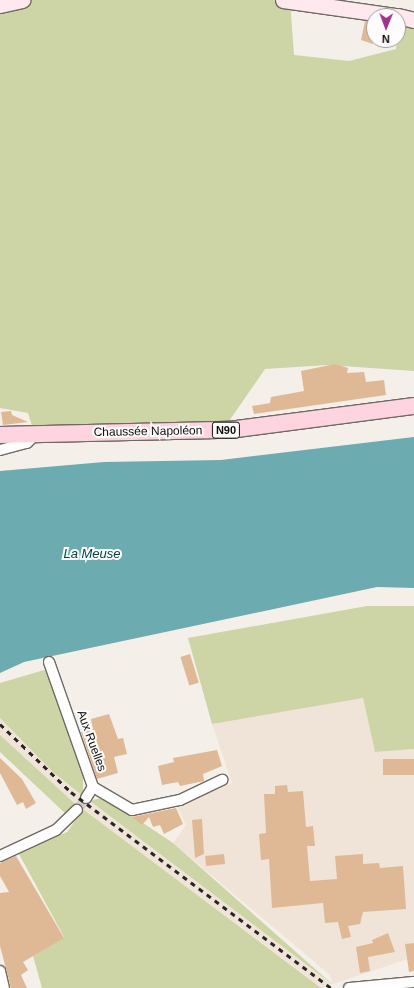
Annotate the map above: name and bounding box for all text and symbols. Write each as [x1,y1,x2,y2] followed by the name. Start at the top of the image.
[366,8,406,48] north arrow
[382,33,390,45] text: N
[211,421,241,439] road number: N90
[94,424,202,440] street label: Chaussée Napoléon
[63,546,121,562] water label: La Meuse
[73,708,109,774] street label: Aux Ruelles

